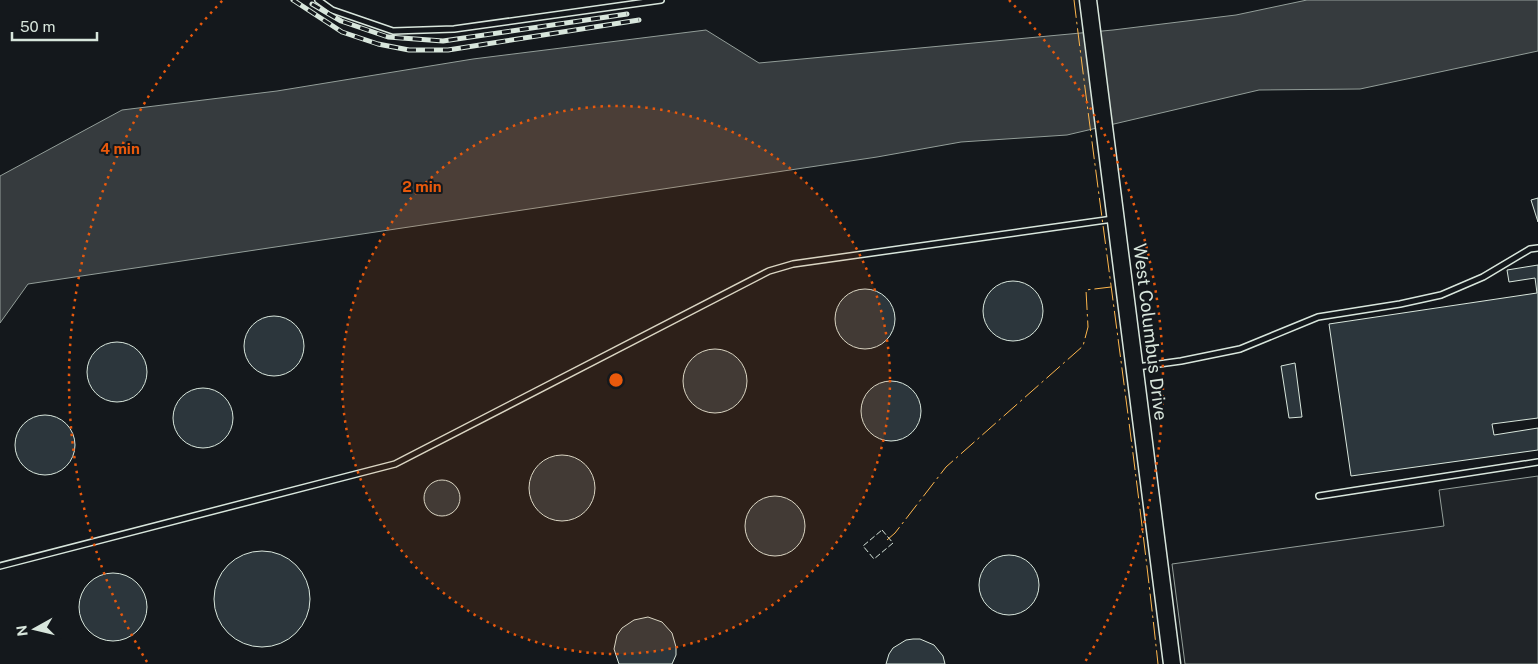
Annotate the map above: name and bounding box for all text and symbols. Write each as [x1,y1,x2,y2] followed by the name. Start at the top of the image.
[12,10,98,42] scale bar
[20,18,55,35] text: 50 m
[100,140,140,157] text: 4 min
[402,178,442,195] text: 2 min
[1129,242,1172,422] street label: West Columbus Drive
[607,371,625,389] centre of rings
[10,604,60,654] north arrow
[13,624,31,637] text: N

